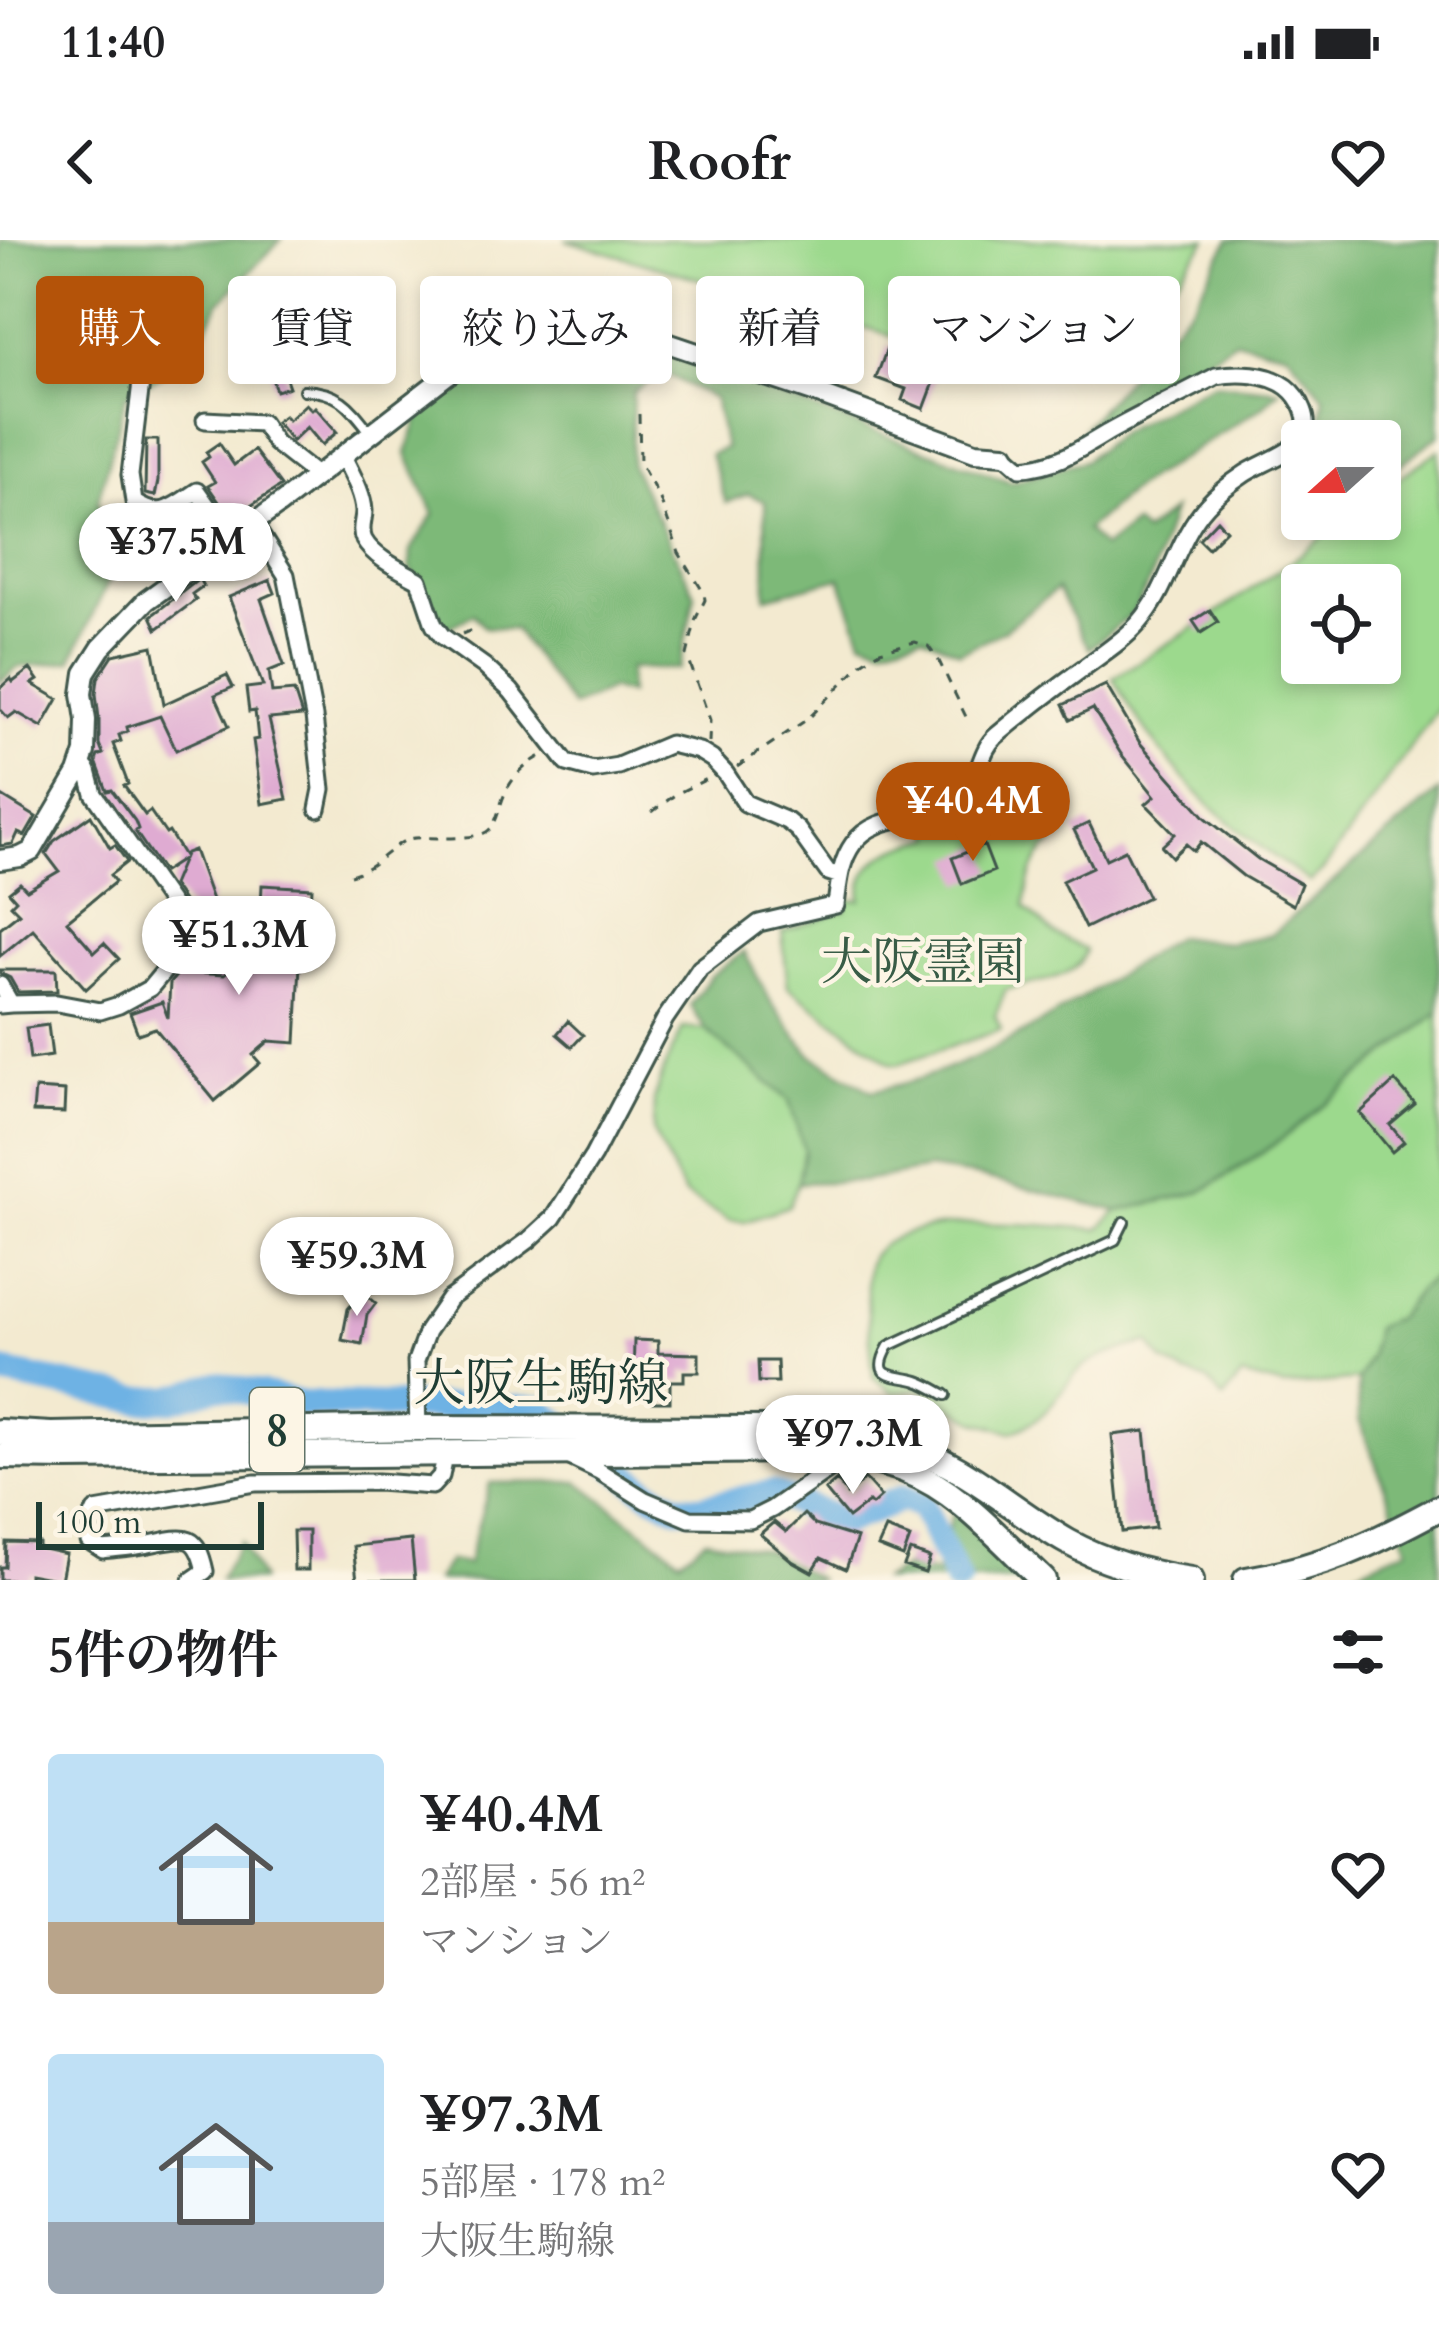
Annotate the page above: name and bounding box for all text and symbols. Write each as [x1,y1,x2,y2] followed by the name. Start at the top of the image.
[60,12,165,73] text: 11:40
[648,126,791,199] text: Roofr
[48,129,114,195] icon: back
[1325,129,1391,195] icon: heart
[36,276,204,384] chip: 購入
[228,276,396,384] chip: 賃貸
[420,276,672,384] chip: 絞り込み
[696,276,864,384] chip: 新着
[888,276,1180,384] chip: マンション
[1281,420,1401,540] north arrow
[1281,420,1401,684] map controls
[78,503,274,605] pin: ¥37.5M
[106,515,246,568] text: ¥37.5M
[1281,564,1401,684] button: locate
[875,762,1071,864] pin: ¥40.4M
[903,774,1043,827] text: ¥40.4M
[141,896,337,998] pin: ¥51.3M
[169,908,309,961] text: ¥51.3M
[821,928,1025,998] park label: 大阪霊園
[259,1217,455,1319] pin: ¥59.3M
[287,1229,427,1282] text: ¥59.3M
[413,1349,669,1419] street label: 大阪生駒線
[250,1388,304,1472] road number: 8
[755,1395,951,1497] pin: ¥97.3M
[783,1407,923,1460] text: ¥97.3M
[36,1496,264,1549] scale bar
[54,1500,141,1545] text: 100 m
[1325,1619,1391,1685] icon: filters
[48,1621,278,1691] text: 5件の物件
[420,1780,603,1850] text: ¥40.4M
[144,1802,288,1946] icon: home
[1325,1841,1391,1907] icon: heart
[420,1856,645,1909] text: 2部屋 · 56 m²
[420,1915,613,1968] text: マンション
[420,2080,603,2150] text: ¥97.3M
[144,2102,288,2246] icon: home
[1325,2141,1391,2207] icon: heart
[420,2156,665,2209] text: 5部屋 · 178 m²
[420,2215,615,2268] text: 大阪生駒線

